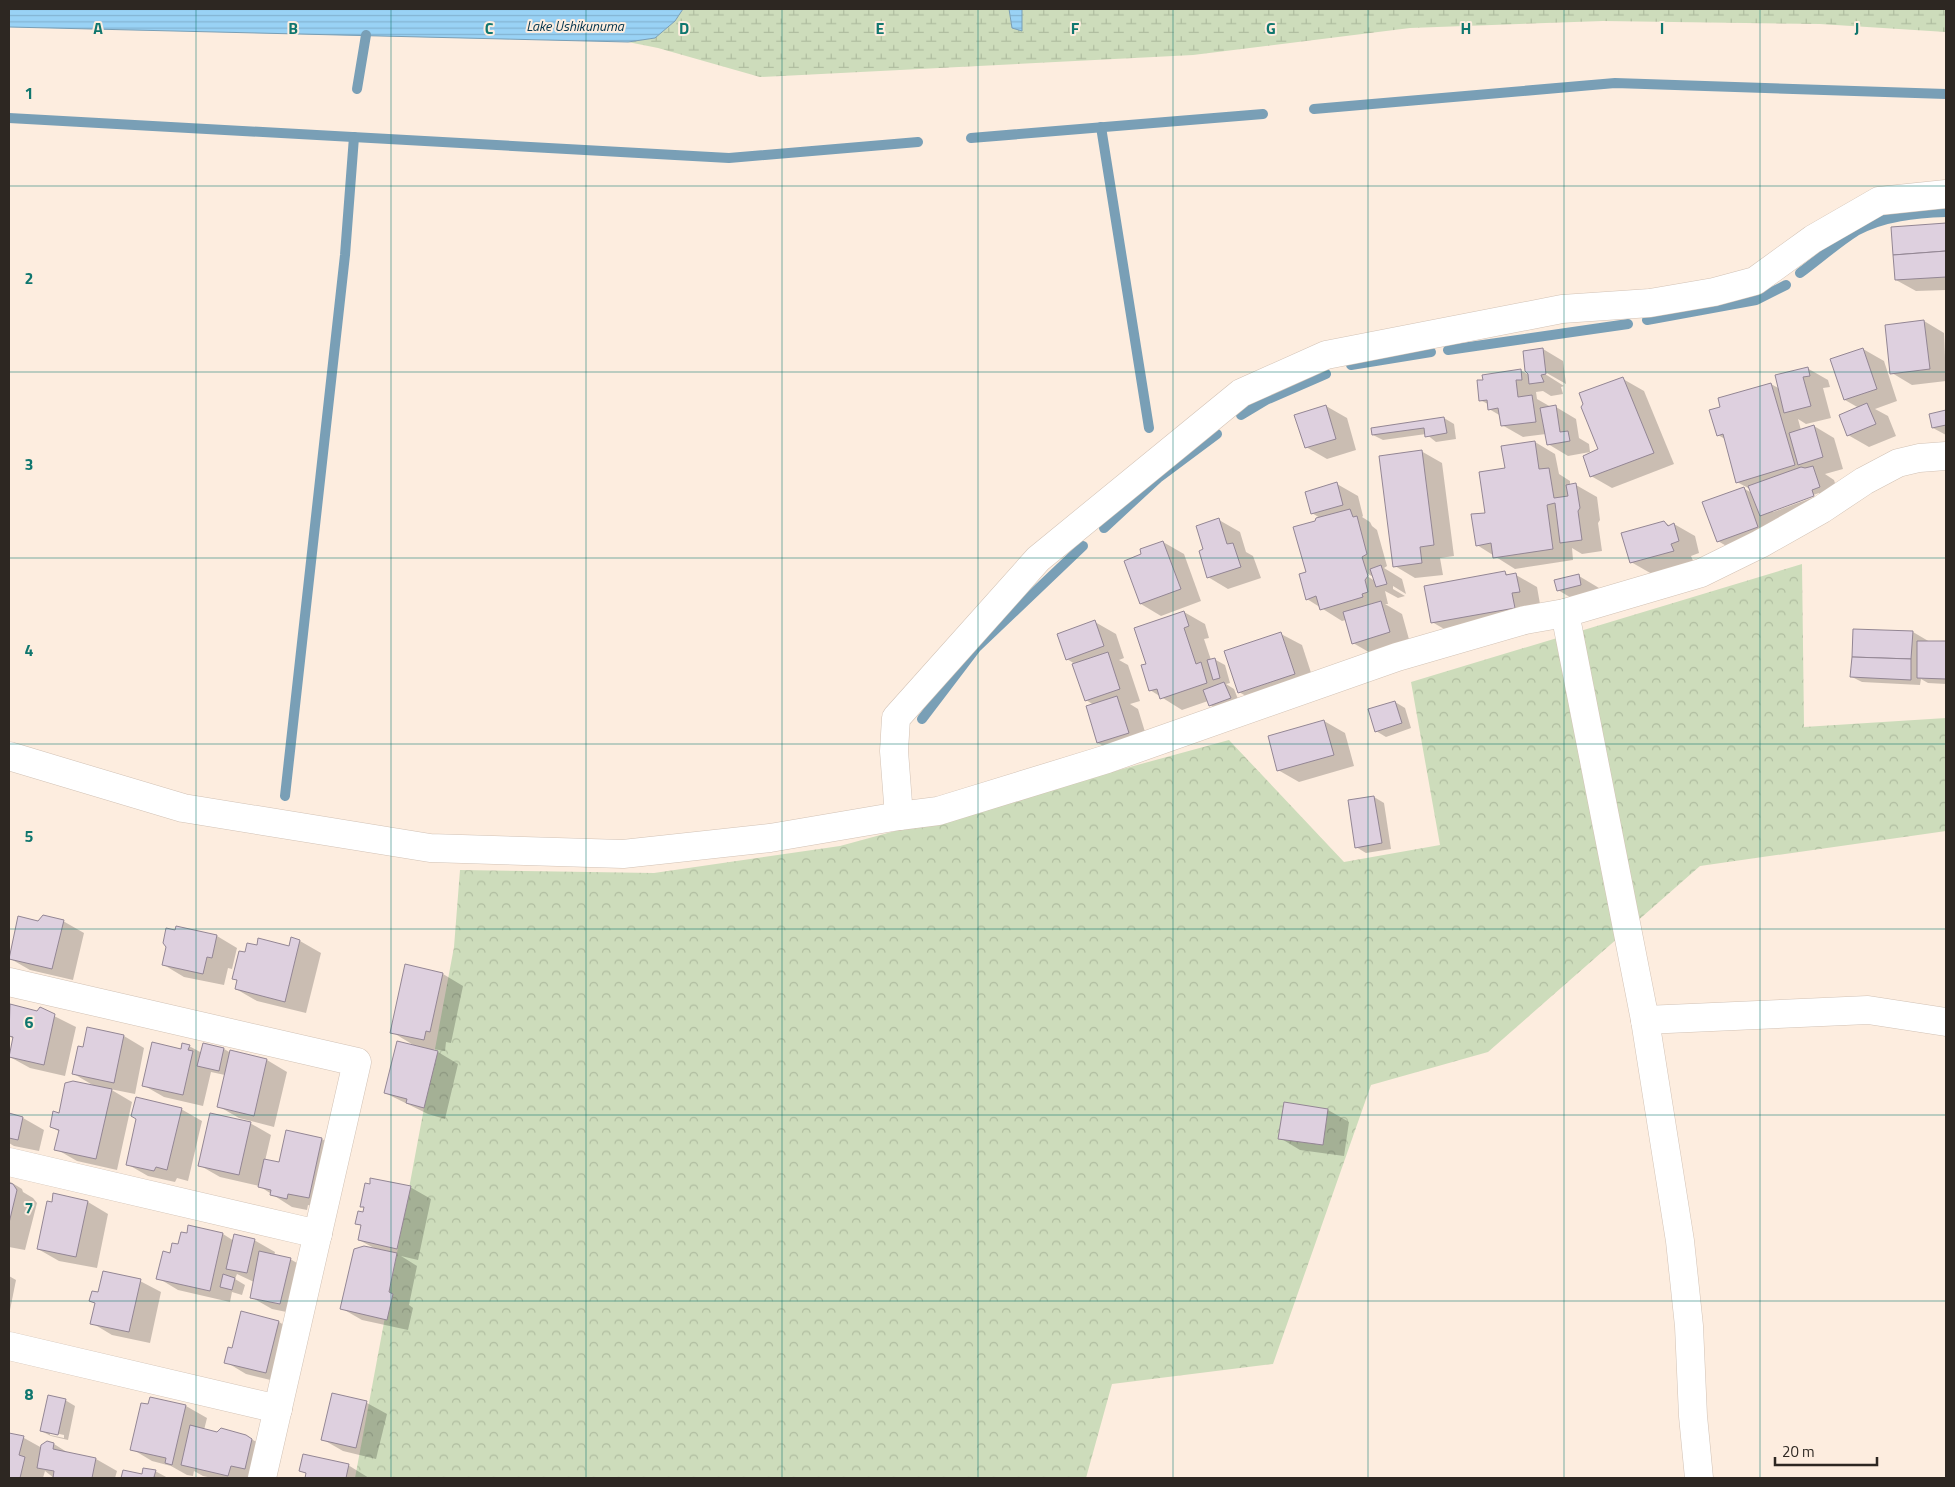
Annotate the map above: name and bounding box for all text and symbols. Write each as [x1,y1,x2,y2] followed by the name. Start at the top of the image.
[526,15,625,36] water label: Lake Ushikunuma
[93,16,103,40] text: A
[288,16,298,40] text: B
[485,16,494,40] text: C
[679,16,689,40] text: D
[876,16,885,40] text: E
[1071,16,1080,40] text: F
[1266,16,1276,40] text: G
[1461,16,1471,40] text: H
[1660,16,1664,40] text: I
[1855,16,1859,40] text: J
[25,81,33,105] text: 1
[25,266,33,290] text: 2
[25,452,33,476] text: 3
[25,638,34,662] text: 4
[25,824,34,848] text: 5
[25,1010,34,1034] text: 6
[25,1196,33,1220] text: 7
[25,1382,34,1406] text: 8
[1775,1434,1878,1466] scale bar
[1782,1440,1815,1463] text: 20 m

